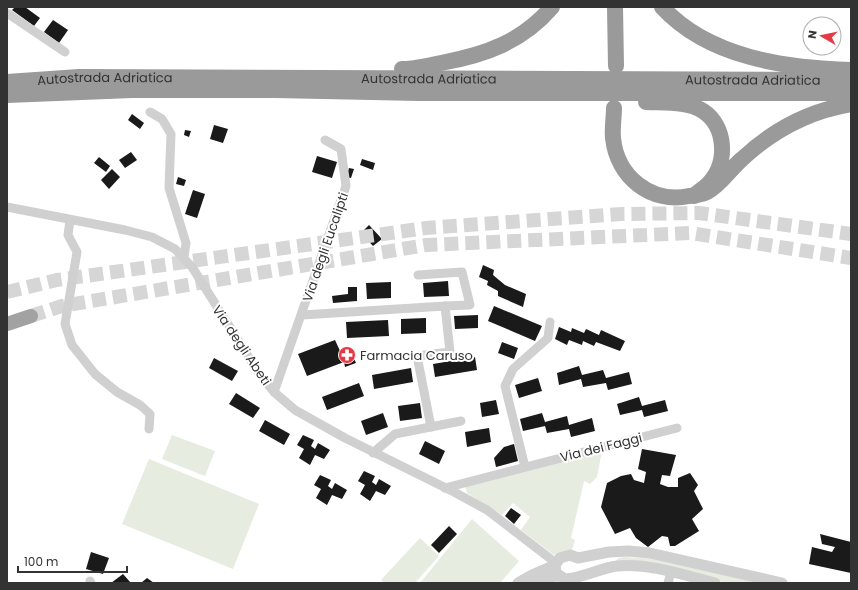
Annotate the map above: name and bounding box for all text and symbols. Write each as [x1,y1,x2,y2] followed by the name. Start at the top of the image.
[802,16,842,56] north arrow
[804,29,821,40] text: N
[37,68,173,90] street label: Autostrada Adriatica
[361,69,497,89] street label: Autostrada Adriatica
[685,70,821,90] street label: Autostrada Adriatica
[298,190,353,304] street label: Via degli Eucalipti
[208,301,276,389] street label: Via degli Abeti
[337,345,357,365] pharmacy icon: Farmacia Caruso
[360,346,473,365] place label: Farmacia Caruso
[558,428,644,467] street label: Via dei Faggi
[18,548,127,574] scale bar
[24,553,58,570] text: 100 m

